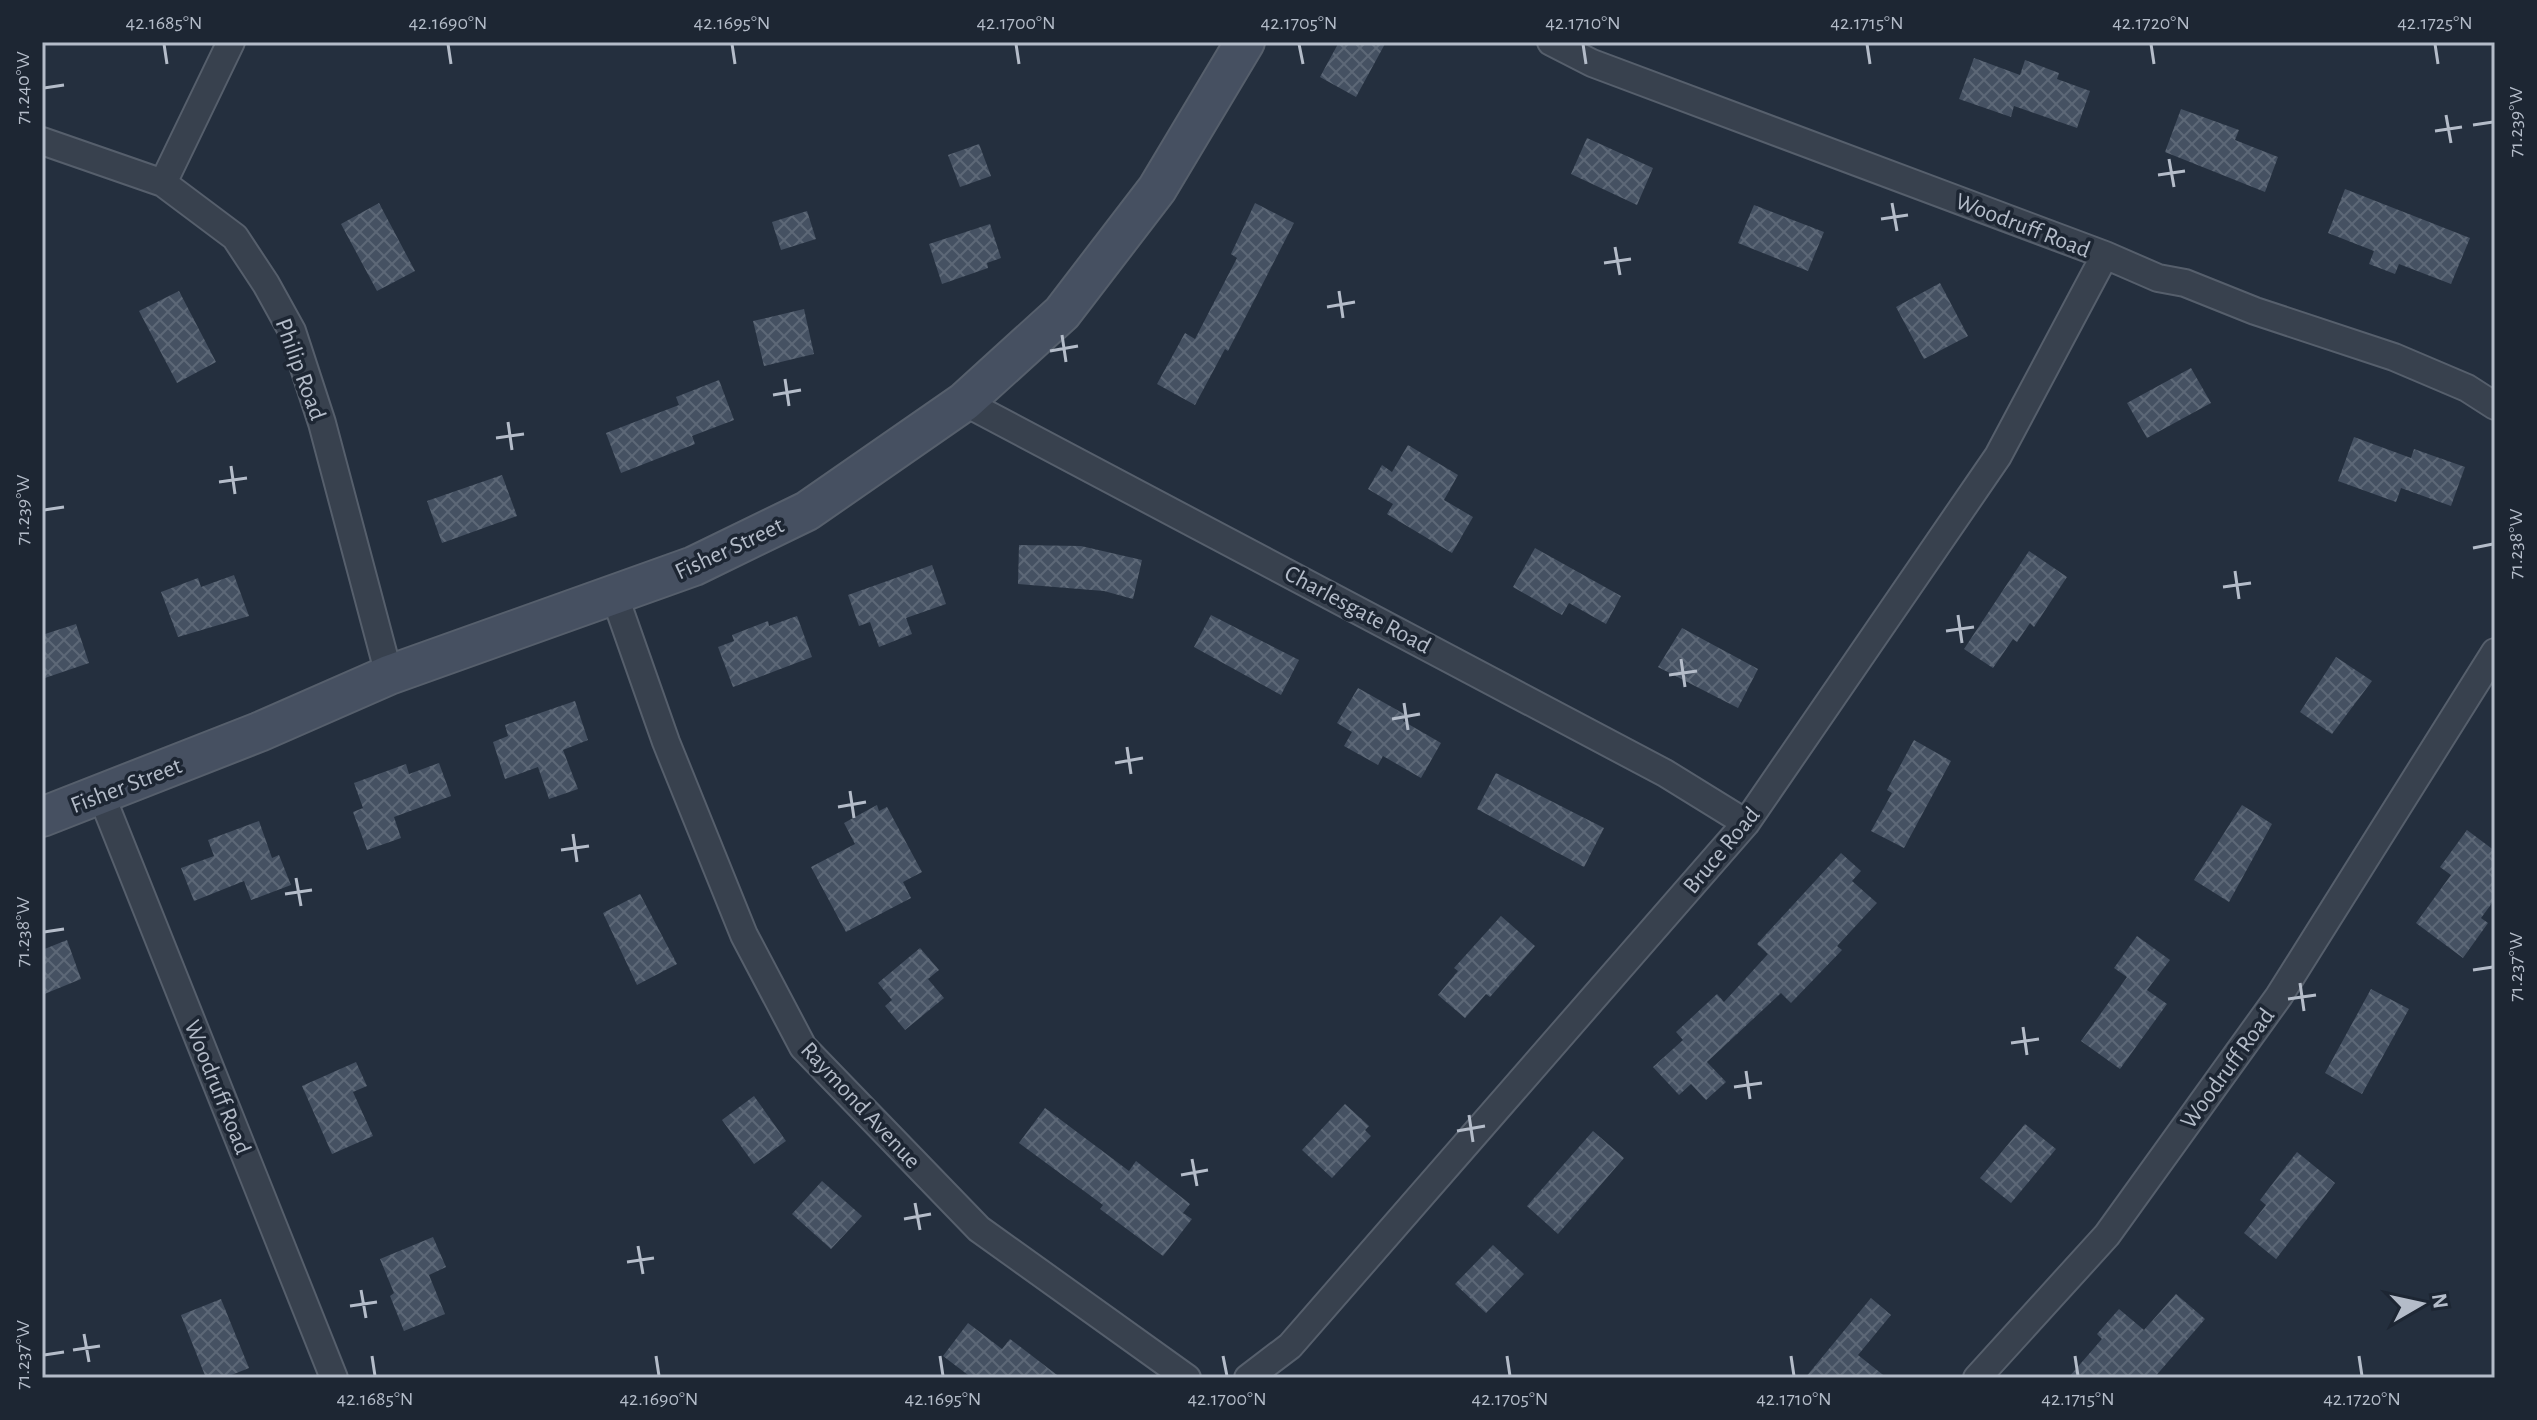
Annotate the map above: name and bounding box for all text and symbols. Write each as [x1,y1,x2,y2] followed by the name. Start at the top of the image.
[126,13,202,33] text: 42.1685°N
[408,13,488,33] text: 42.1690°N
[694,13,770,33] text: 42.1695°N
[976,13,1056,33] text: 42.1700°N
[1261,13,1337,33] text: 42.1705°N
[1545,13,1621,33] text: 42.1710°N
[1830,13,1904,33] text: 42.1715°N
[2112,13,2190,33] text: 42.1720°N
[2397,13,2473,33] text: 42.1725°N
[13,51,33,125] text: 71.240°W
[2506,87,2526,157] text: 71.239°W
[1952,189,2093,263] street label: Woodruff Road
[271,315,330,423] street label: Philip Road
[13,475,33,545] text: 71.239°W
[2506,509,2526,579] text: 71.238°W
[671,513,788,584] street label: Fisher Street
[1280,561,1435,659] street label: Charlesgate Road
[68,754,186,818] street label: Fisher Street
[1679,803,1765,898] street label: Bruce Road
[13,897,33,967] text: 71.238°W
[2506,932,2526,1002] text: 71.237°W
[2176,1004,2279,1133] street label: Woodruff Road
[179,1017,255,1158] street label: Woodruff Road
[796,1038,925,1174] street label: Raymond Avenue
[2381,1264,2461,1344] north arrow
[2428,1292,2452,1310] text: N
[13,1320,33,1390] text: 71.237°W
[337,1389,413,1409] text: 42.1685°N
[619,1389,699,1409] text: 42.1690°N
[905,1389,981,1409] text: 42.1695°N
[1187,1389,1267,1409] text: 42.1700°N
[1472,1389,1548,1409] text: 42.1705°N
[1756,1389,1832,1409] text: 42.1710°N
[2041,1389,2115,1409] text: 42.1715°N
[2323,1389,2401,1409] text: 42.1720°N

